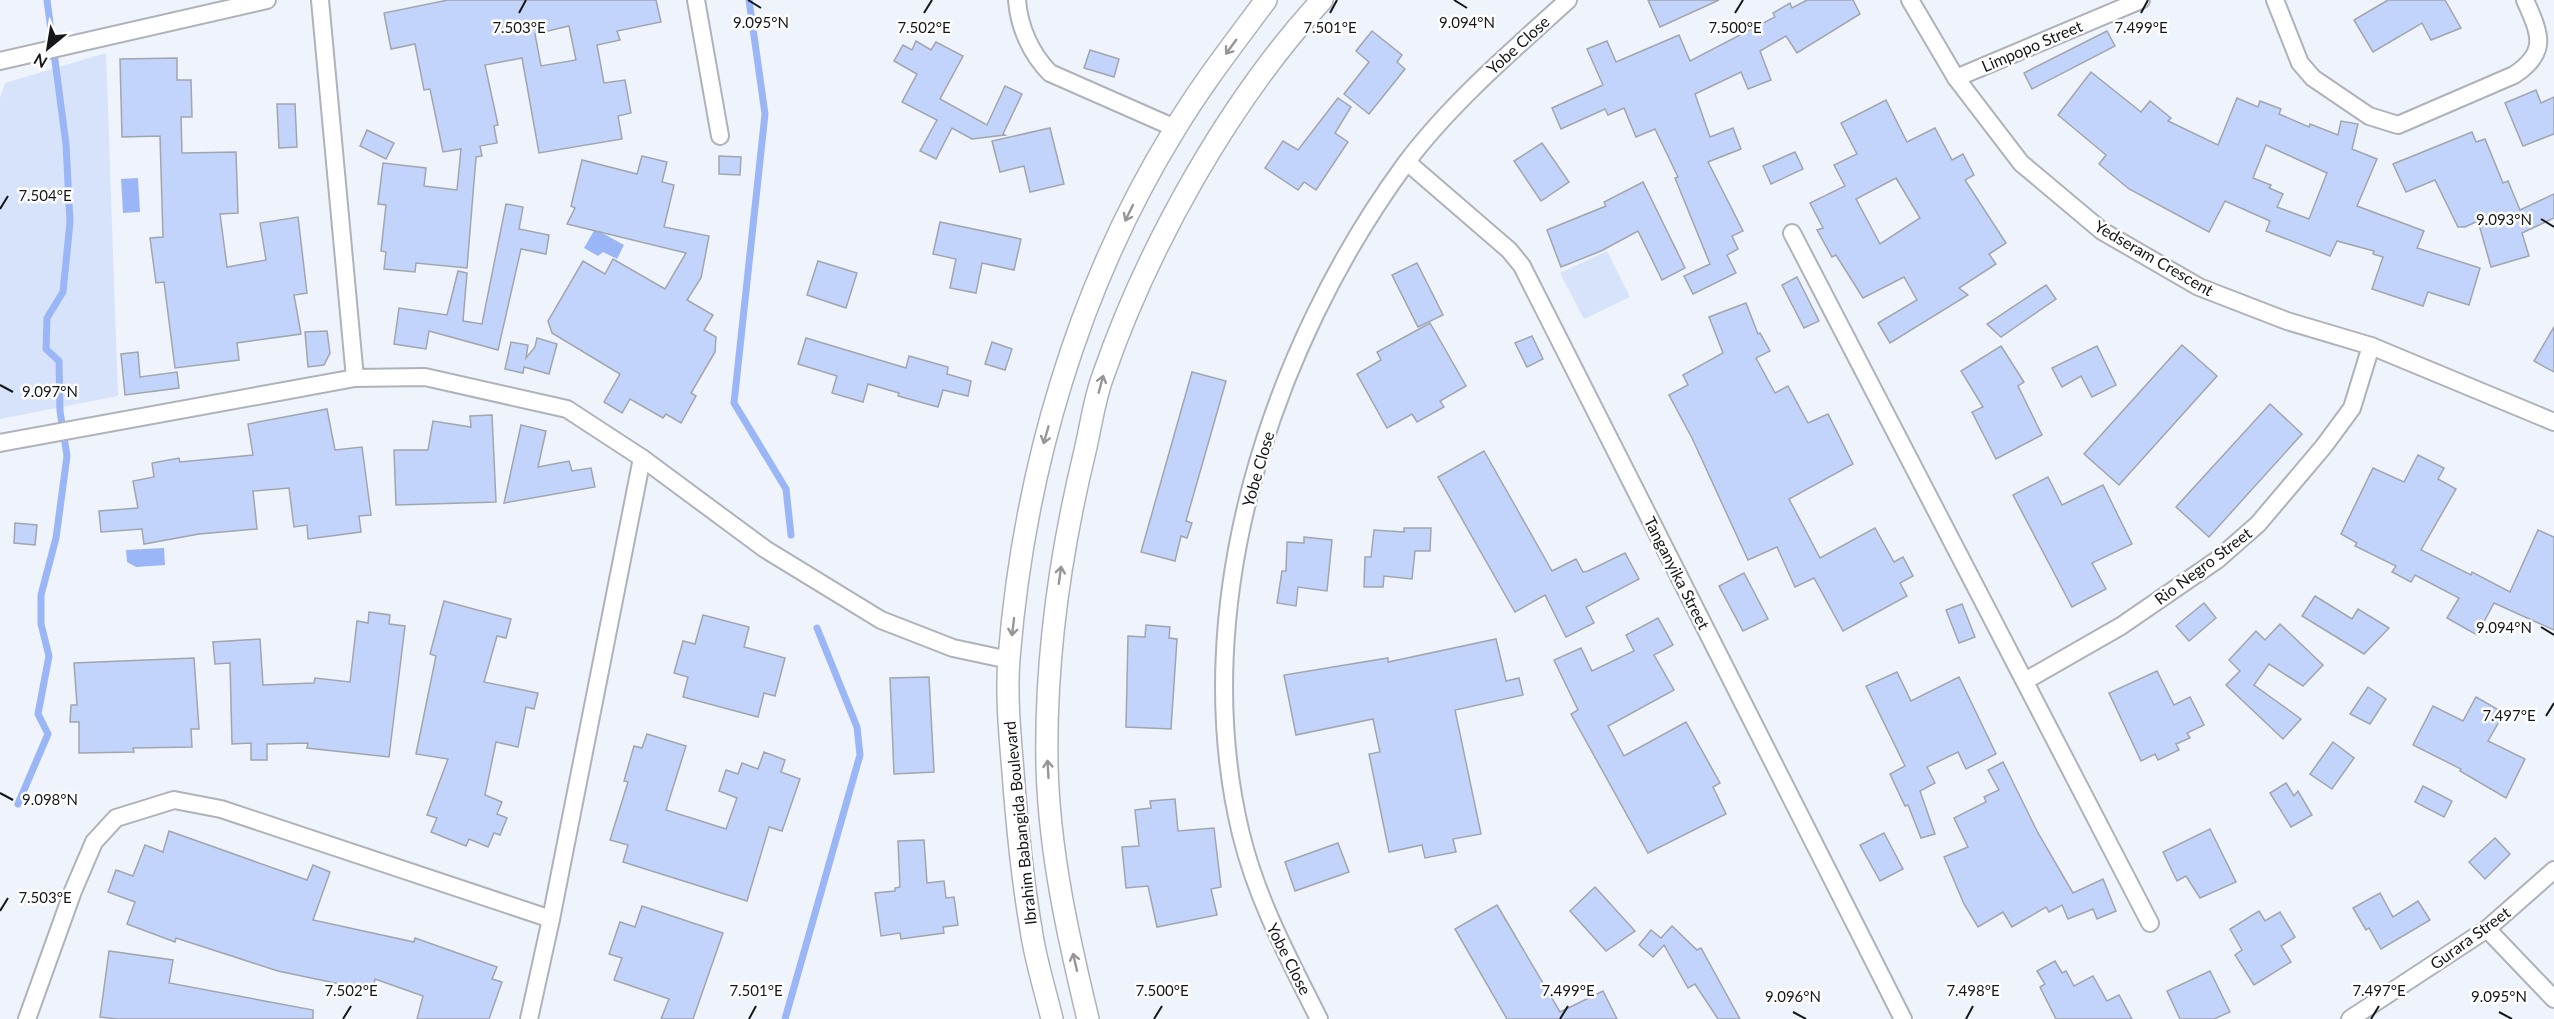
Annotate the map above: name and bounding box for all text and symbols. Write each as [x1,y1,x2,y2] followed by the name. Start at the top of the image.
[1482,12,1553,78] street label: Yobe Close
[733,13,789,31] text: 9.095°N
[1439,13,1495,31] text: 9.094°N
[1979,16,2085,75] street label: Limpopo Street
[18,18,78,78] north arrow
[492,18,546,36] text: 7.503°E
[897,18,951,36] text: 7.502°E
[1303,18,1357,36] text: 7.501°E
[1708,18,1762,36] text: 7.500°E
[2114,18,2168,36] text: 7.499°E
[1225,39,1237,55] one-way arrow
[30,50,50,73] text: N
[18,186,72,204] text: 7.504°E
[1123,203,1134,221] one-way arrow
[2476,210,2532,228] text: 9.093°N
[2092,216,2217,299] street label: Yedseram Crescent
[1096,375,1107,394] one-way arrow
[22,382,78,400] text: 9.097°N
[1040,425,1051,444] one-way arrow
[1238,429,1277,509] street label: Yobe Close
[1641,513,1714,633] street label: Tanganyika Street
[2150,523,2255,608] street label: Rio Negro Street
[1055,566,1066,585] one-way arrow
[1008,616,1019,636] one-way arrow
[2476,618,2532,636] text: 9.094°N
[2482,706,2536,724] text: 7.497°E
[999,720,1040,926] street label: Ibrahim Babangida Boulevard
[1042,760,1053,780] one-way arrow
[22,790,78,808] text: 9.098°N
[18,888,72,906] text: 7.503°E
[2426,902,2514,973] street label: Gurara Street
[1263,920,1316,998] street label: Yobe Close
[1069,953,1080,972] one-way arrow
[324,981,378,999] text: 7.502°E
[729,981,783,999] text: 7.501°E
[1135,981,1189,999] text: 7.500°E
[1541,981,1595,999] text: 7.499°E
[1946,981,2000,999] text: 7.498°E
[2352,981,2406,999] text: 7.497°E
[1765,987,1821,1005] text: 9.096°N
[2471,987,2527,1005] text: 9.095°N

